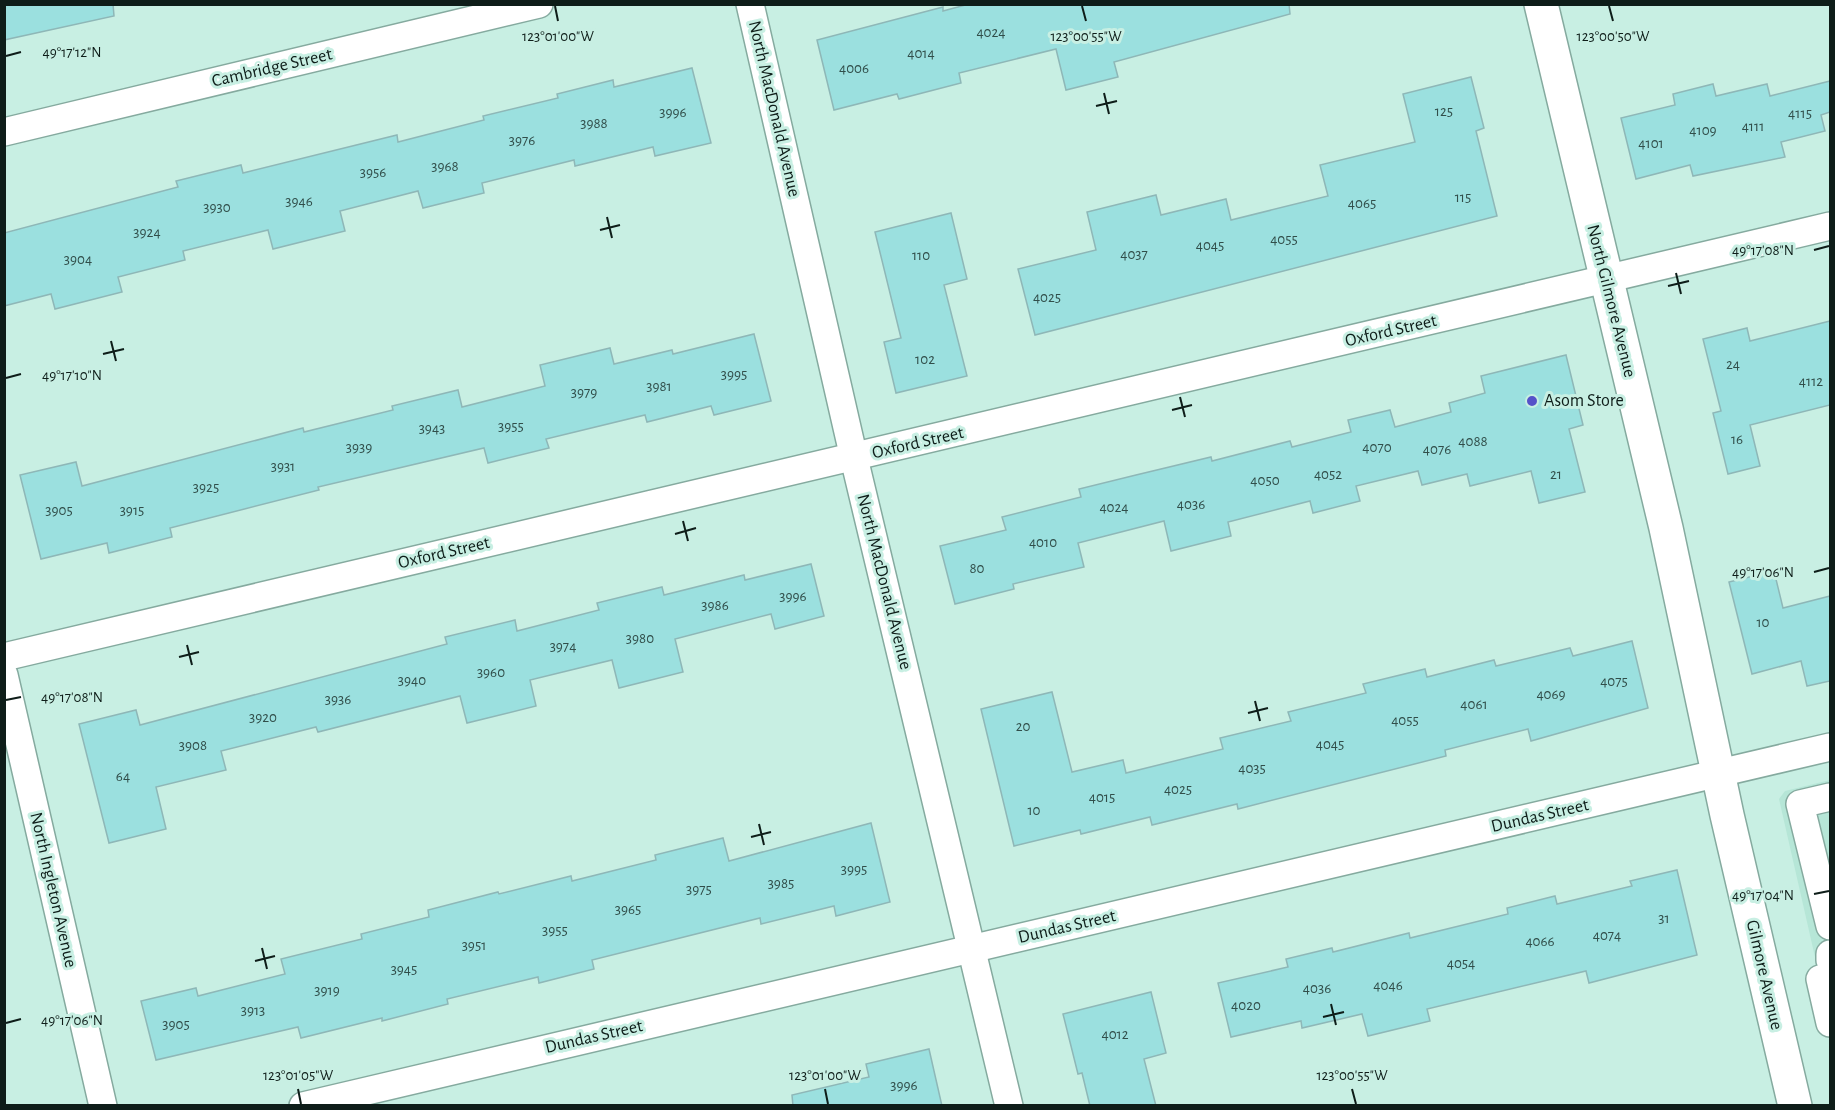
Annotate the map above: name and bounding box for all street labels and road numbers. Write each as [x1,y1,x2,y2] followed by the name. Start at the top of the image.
[745,19,803,199] street label: North MacDonald Avenue
[210,45,334,91] street label: Cambridge Street
[1583,223,1639,379] street label: North Gilmore Avenue
[1343,312,1439,350] street label: Oxford Street
[870,424,966,462] street label: Oxford Street
[853,492,915,672] street label: North MacDonald Avenue
[396,534,492,572] street label: Oxford Street
[1489,796,1591,836] street label: Dundas Street
[26,811,80,969] street label: North Ingleton Avenue
[1016,907,1118,947] street label: Dundas Street
[1743,918,1785,1032] street label: Gilmore Avenue
[543,1017,645,1057] street label: Dundas Street

